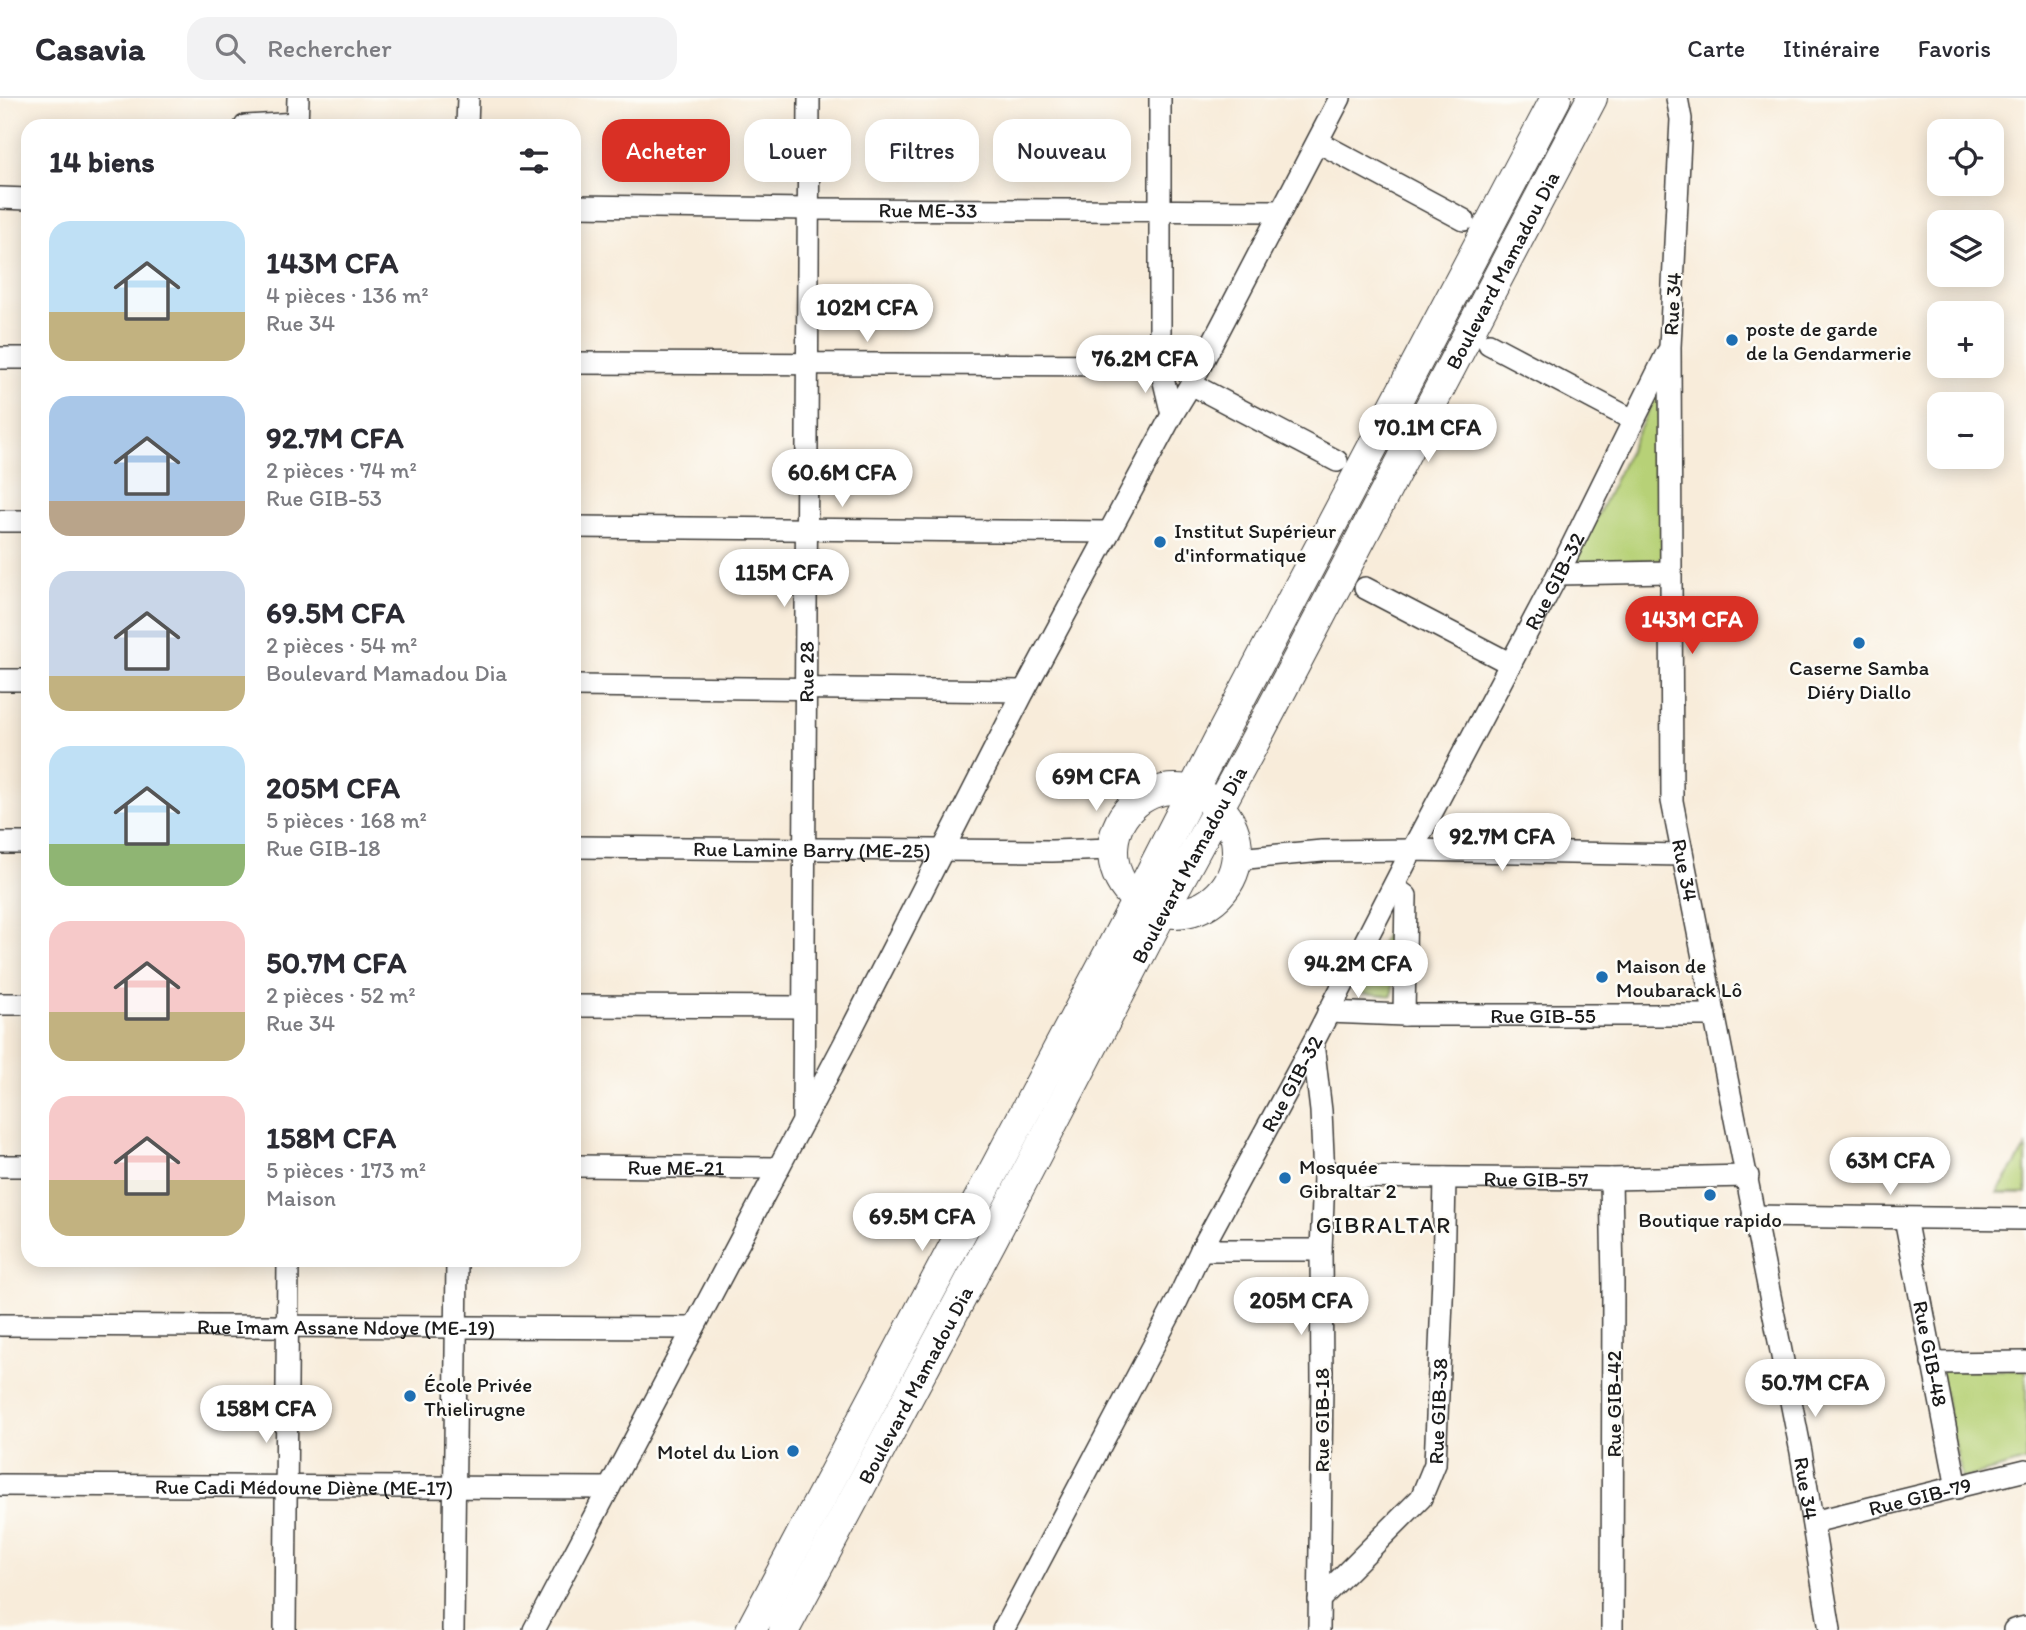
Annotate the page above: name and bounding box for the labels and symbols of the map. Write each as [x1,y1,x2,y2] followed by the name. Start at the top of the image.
[1440,166,1564,373] street label: Boulevard Mamadou Dia
[878,197,977,222] street label: Rue ME-33
[1658,271,1686,336] street label: Rue 34
[795,285,939,344] pin: 102M CFA
[1746,316,1912,365] place label: poste de garde de la Gendarmerie
[1724,332,1740,348] marker: poste de garde de la Gendarmerie
[1065,336,1225,395] pin: 76.2M CFA
[1348,404,1508,464] pin: 70.1M CFA
[762,450,922,509] pin: 60.6M CFA
[1174,518,1336,567] place label: Institut Supérieur d'informatique
[1518,528,1589,634] street label: Rue GIB-32
[1152,534,1168,550] marker: Institut Supérieur d'informatique
[712,550,856,609] pin: 115M CFA
[1620,596,1764,656] pin: 143M CFA
[1851,635,1867,651] marker: Caserne Samba Diéry Diallo
[793,641,818,703] street label: Rue 28
[1789,655,1929,704] place label: Caserne Samba Diéry Diallo
[1031,754,1161,813] pin: 69M CFA
[1125,761,1252,967] street label: Boulevard Mamadou Dia
[1422,814,1582,873] pin: 92.7M CFA
[693,835,931,862] street label: Rue Lamine Barry (ME-25)
[1667,837,1704,904] street label: Rue 34
[1278,940,1438,1000] pin: 94.2M CFA
[1616,953,1742,1002] place label: Maison de Moubarack Lô
[1594,969,1610,985] marker: Maison de Moubarack Lô
[1490,1003,1596,1028] street label: Rue GIB-55
[1255,1031,1327,1136] street label: Rue GIB-32
[1825,1138,1955,1197] pin: 63M CFA
[627,1154,725,1180] street label: Rue ME-21
[1299,1154,1396,1203] place label: Mosquée Gibraltar 2
[1483,1166,1589,1191] street label: Rue GIB-57
[1277,1170,1293,1186] marker: Mosquée Gibraltar 2
[1702,1187,1718,1203] marker: Boutique rapido
[842,1194,1002,1253] pin: 69.5M CFA
[1638,1207,1782,1232] place label: Boutique rapido
[1316,1211,1452,1239] district label: GIBRALTAR
[1229,1278,1373,1337] pin: 205M CFA
[852,1281,978,1488] street label: Boulevard Mamadou Dia
[1909,1298,1954,1409] street label: Rue GIB-48
[197,1313,495,1340] street label: Rue Imam Assane Ndoye (ME-19)
[1601,1350,1626,1458] street label: Rue GIB-42
[1422,1357,1452,1465] street label: Rue GIB-38
[1735,1360,1895,1419] pin: 50.7M CFA
[1309,1368,1334,1472] street label: Rue GIB-18
[424,1372,532,1421] place label: École Privée Thielirugne
[194,1386,338,1445] pin: 158M CFA
[402,1388,418,1404] marker: École Privée Thielirugne
[657,1439,779,1464] place label: Motel du Lion
[785,1443,801,1459] marker: Motel du Lion
[1789,1455,1824,1522] street label: Rue 34
[1866,1471,1974,1521] street label: Rue GIB-79
[155,1473,453,1500] street label: Rue Cadi Médoune Diène (ME-17)

